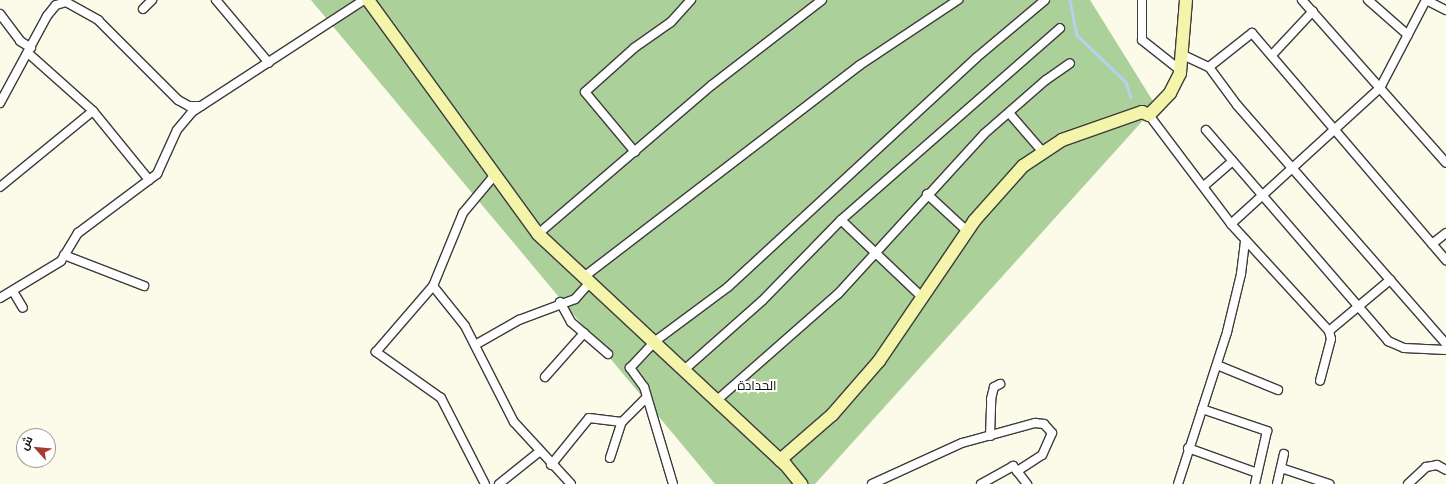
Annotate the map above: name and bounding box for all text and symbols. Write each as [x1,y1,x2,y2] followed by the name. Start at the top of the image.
[737,377,777,393] district label: الحدادة
[16,428,56,468] north arrow
[16,433,36,452] text: ش

